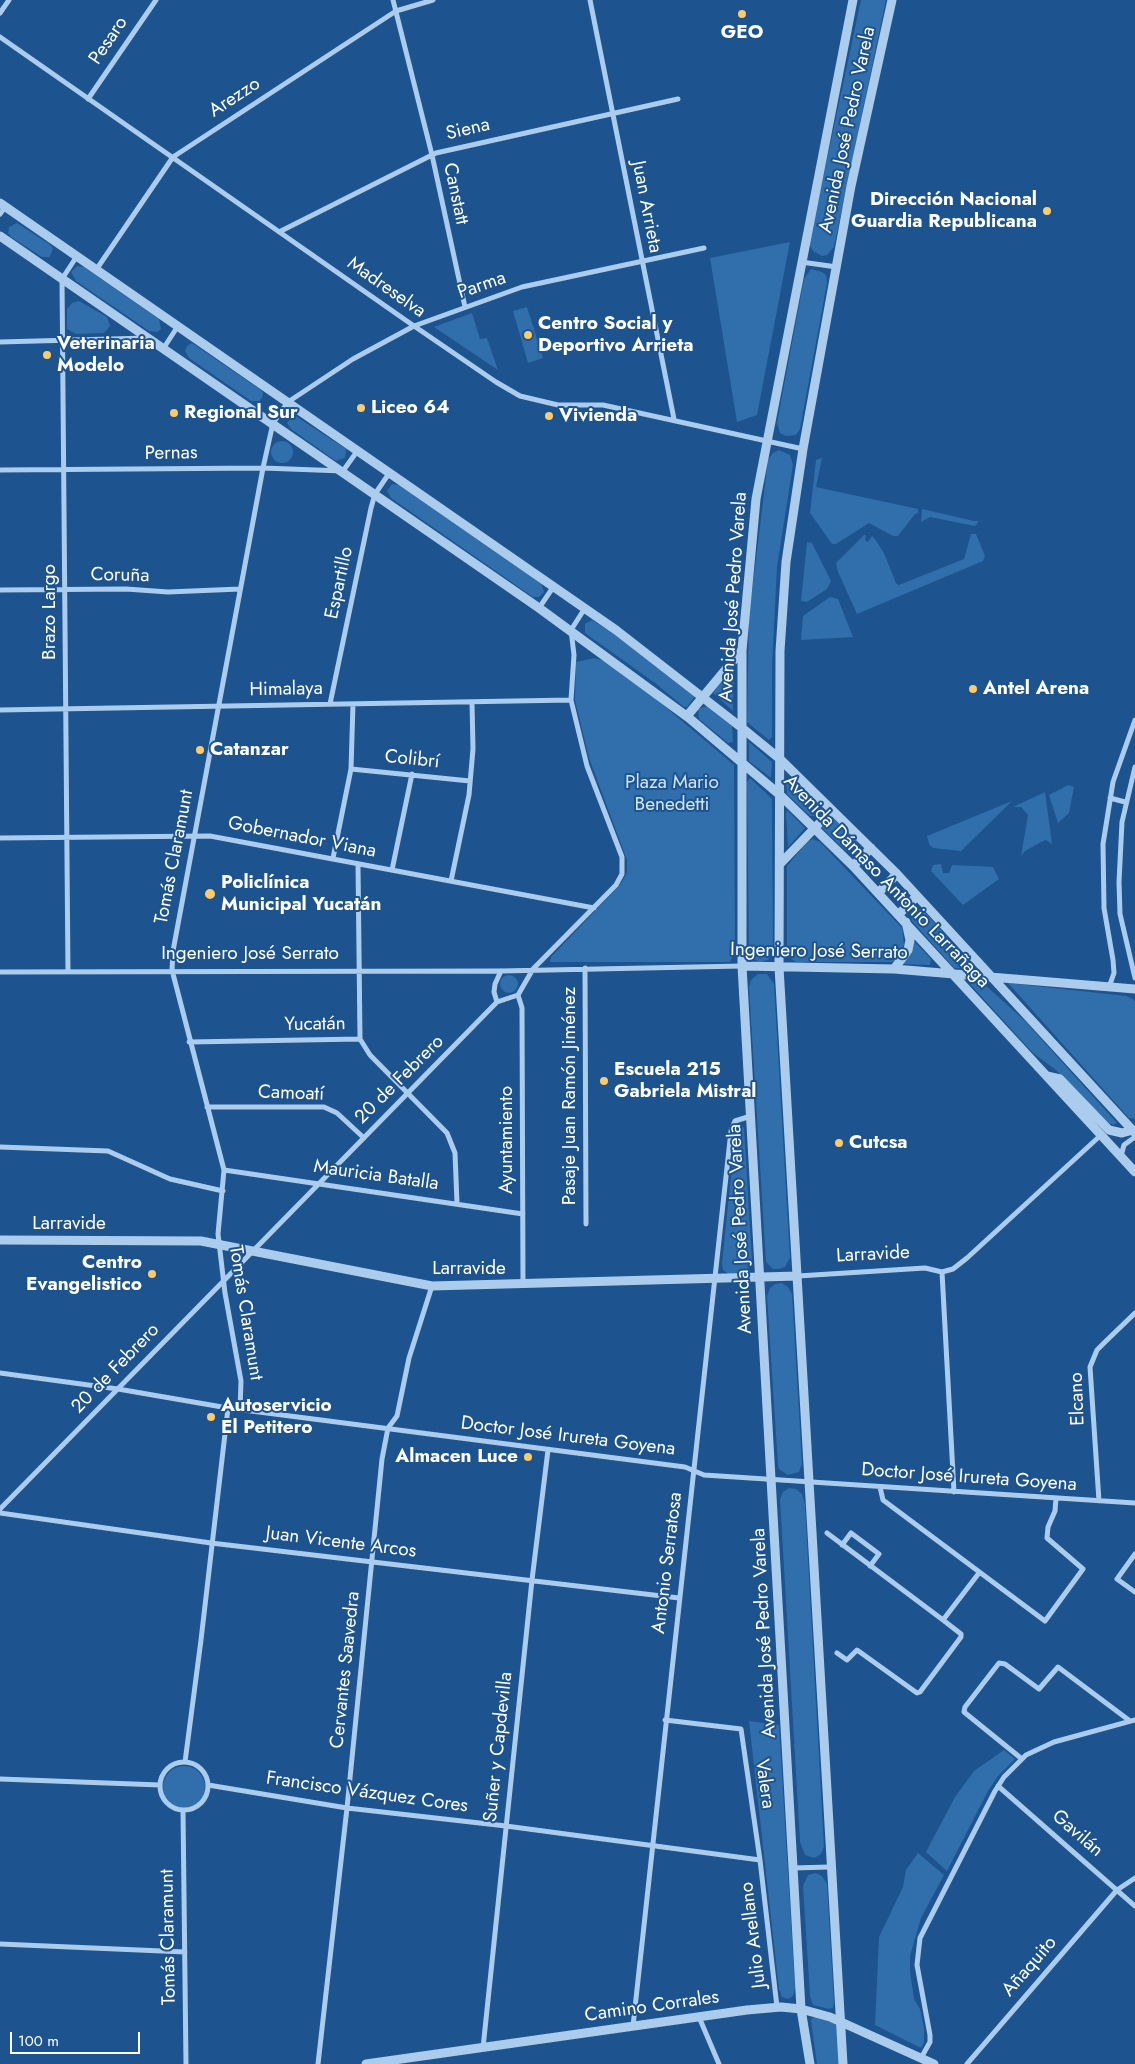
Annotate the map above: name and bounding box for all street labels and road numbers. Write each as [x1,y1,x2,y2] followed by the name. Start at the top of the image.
[85,13,133,69] street label: Pesaro
[815,25,881,235] street label: Avenida José Pedro Varela
[205,73,265,123] street label: Arezzo
[444,114,492,146] street label: Siena
[626,159,666,255] street label: Juan Arrieta
[437,161,473,227] street label: Canstatt
[342,253,430,323] street label: Madreselva
[455,267,509,305] street label: Parma
[144,442,198,466] street label: Pernas
[715,491,753,703] street label: Avenida José Pedro Varela
[321,545,359,621] street label: Espartillo
[39,564,61,660] street label: Brazo Largo
[90,564,150,588] street label: Coruña
[249,678,323,702] street label: Himalaya
[383,746,441,774] street label: Colibrí
[778,771,994,993] street label: Avenida Dámaso Antonio Larrañaga
[151,788,199,926] street label: Tomás Claramunt
[226,812,378,864] street label: Gobernador Viana
[730,939,908,965] street label: Ingeniero José Serrato
[161,943,339,965] street label: Ingeniero José Serrato
[559,987,581,1205] street label: Pasaje Juan Ramón Jiménez
[284,1013,346,1037] street label: Yucatán
[351,1031,449,1129] street label: 20 de Febrero
[258,1081,324,1107] street label: Camoatí
[496,1086,518,1194] street label: Ayuntamiento
[724,1123,758,1335] street label: Avenida José Pedro Varela
[312,1156,440,1196] street label: Mauricia Batalla
[32,1213,106,1235] street label: Larravide
[836,1242,910,1268] street label: Larravide
[223,1244,267,1382] street label: Tomás Claramunt
[432,1258,506,1280] street label: Larravide
[67,1319,165,1419] street label: 20 de Febrero
[1066,1372,1090,1426] street label: Elcano
[459,1413,677,1461] street label: Doctor José Irureta Goyena
[860,1459,1078,1497] street label: Doctor José Irureta Goyena
[648,1491,688,1635] street label: Antonio Serratosa
[264,1522,418,1564] street label: Juan Vicente Arcos
[748,1527,782,1739] street label: Avenida José Pedro Varela
[326,1590,366,1750] street label: Cervantes Saavedra
[480,1671,518,1823] street label: Suñer y Capdevilla
[749,1758,779,1810] street label: Valera
[265,1768,469,1818] street label: Francisco Vázquez Cores
[1047,1806,1107,1862] street label: Gavilán
[156,1869,182,2005] street label: Tomás Claramunt
[736,1881,772,1989] street label: Julio Arellano
[998,1932,1062,2002] street label: Añaquito
[583,1986,721,2028] street label: Camino Corrales

